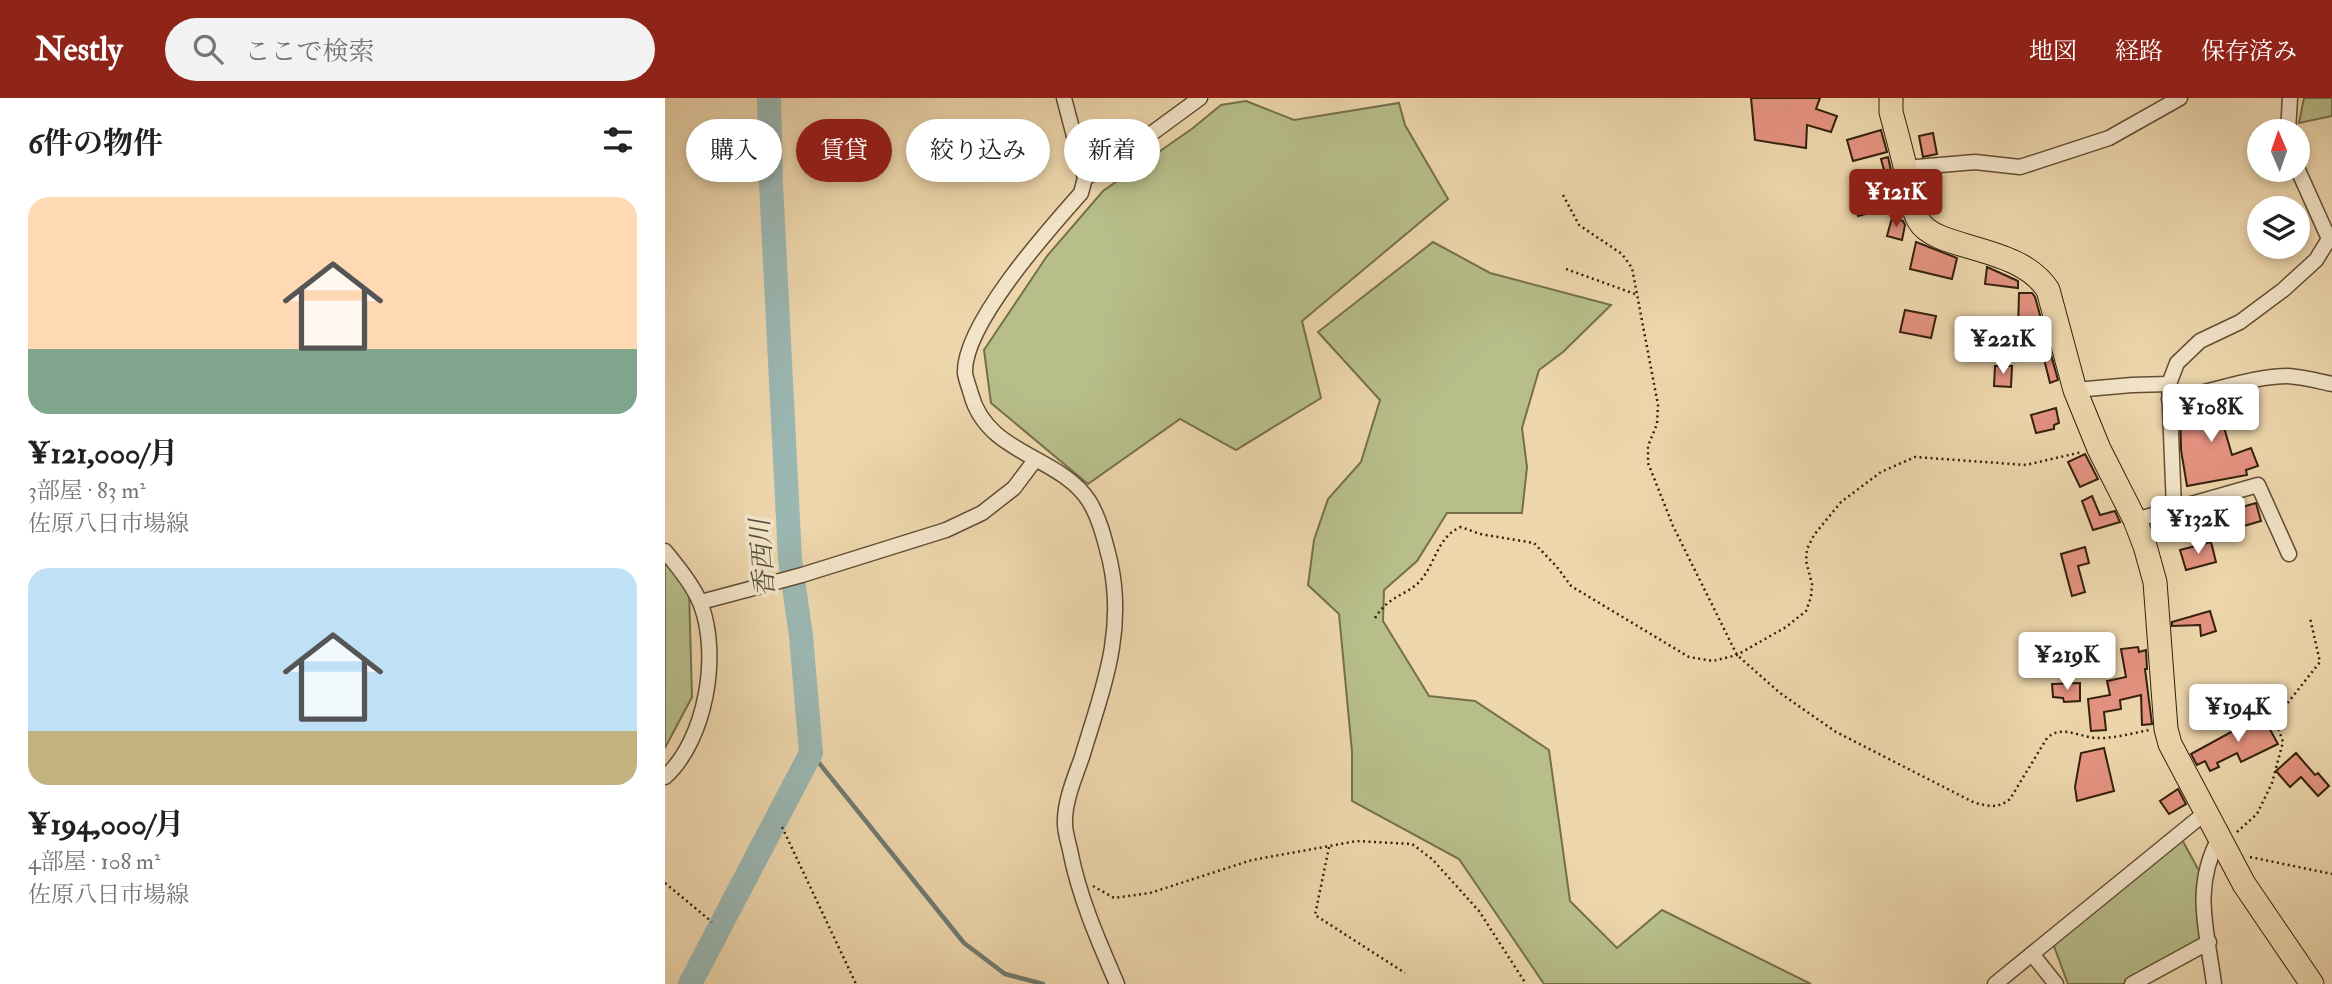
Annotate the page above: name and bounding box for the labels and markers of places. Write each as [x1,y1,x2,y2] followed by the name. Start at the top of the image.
[1847,170,1945,229] pin: ¥121K
[1954,316,2052,376] pin: ¥221K
[2162,384,2260,444] pin: ¥108K
[2149,496,2247,556] pin: ¥132K
[2018,632,2116,692] pin: ¥219K
[2189,684,2287,744] pin: ¥194K

